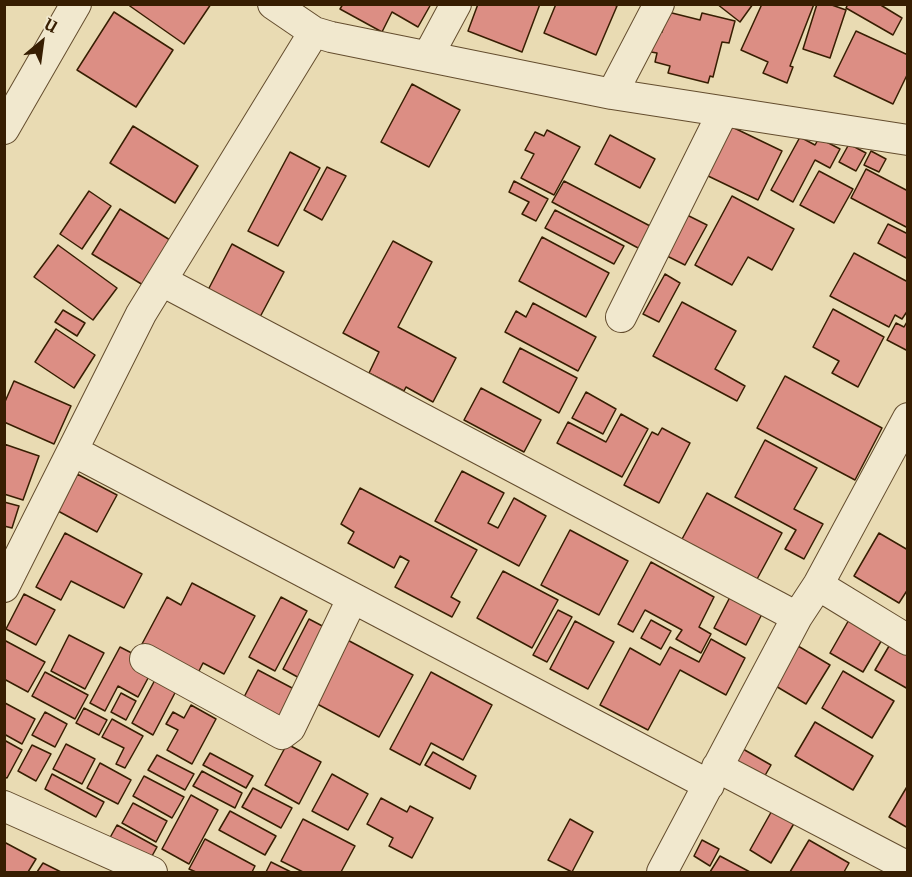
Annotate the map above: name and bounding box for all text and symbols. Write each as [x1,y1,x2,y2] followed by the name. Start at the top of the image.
[12,12,72,72] north arrow
[41,14,61,37] text: U

